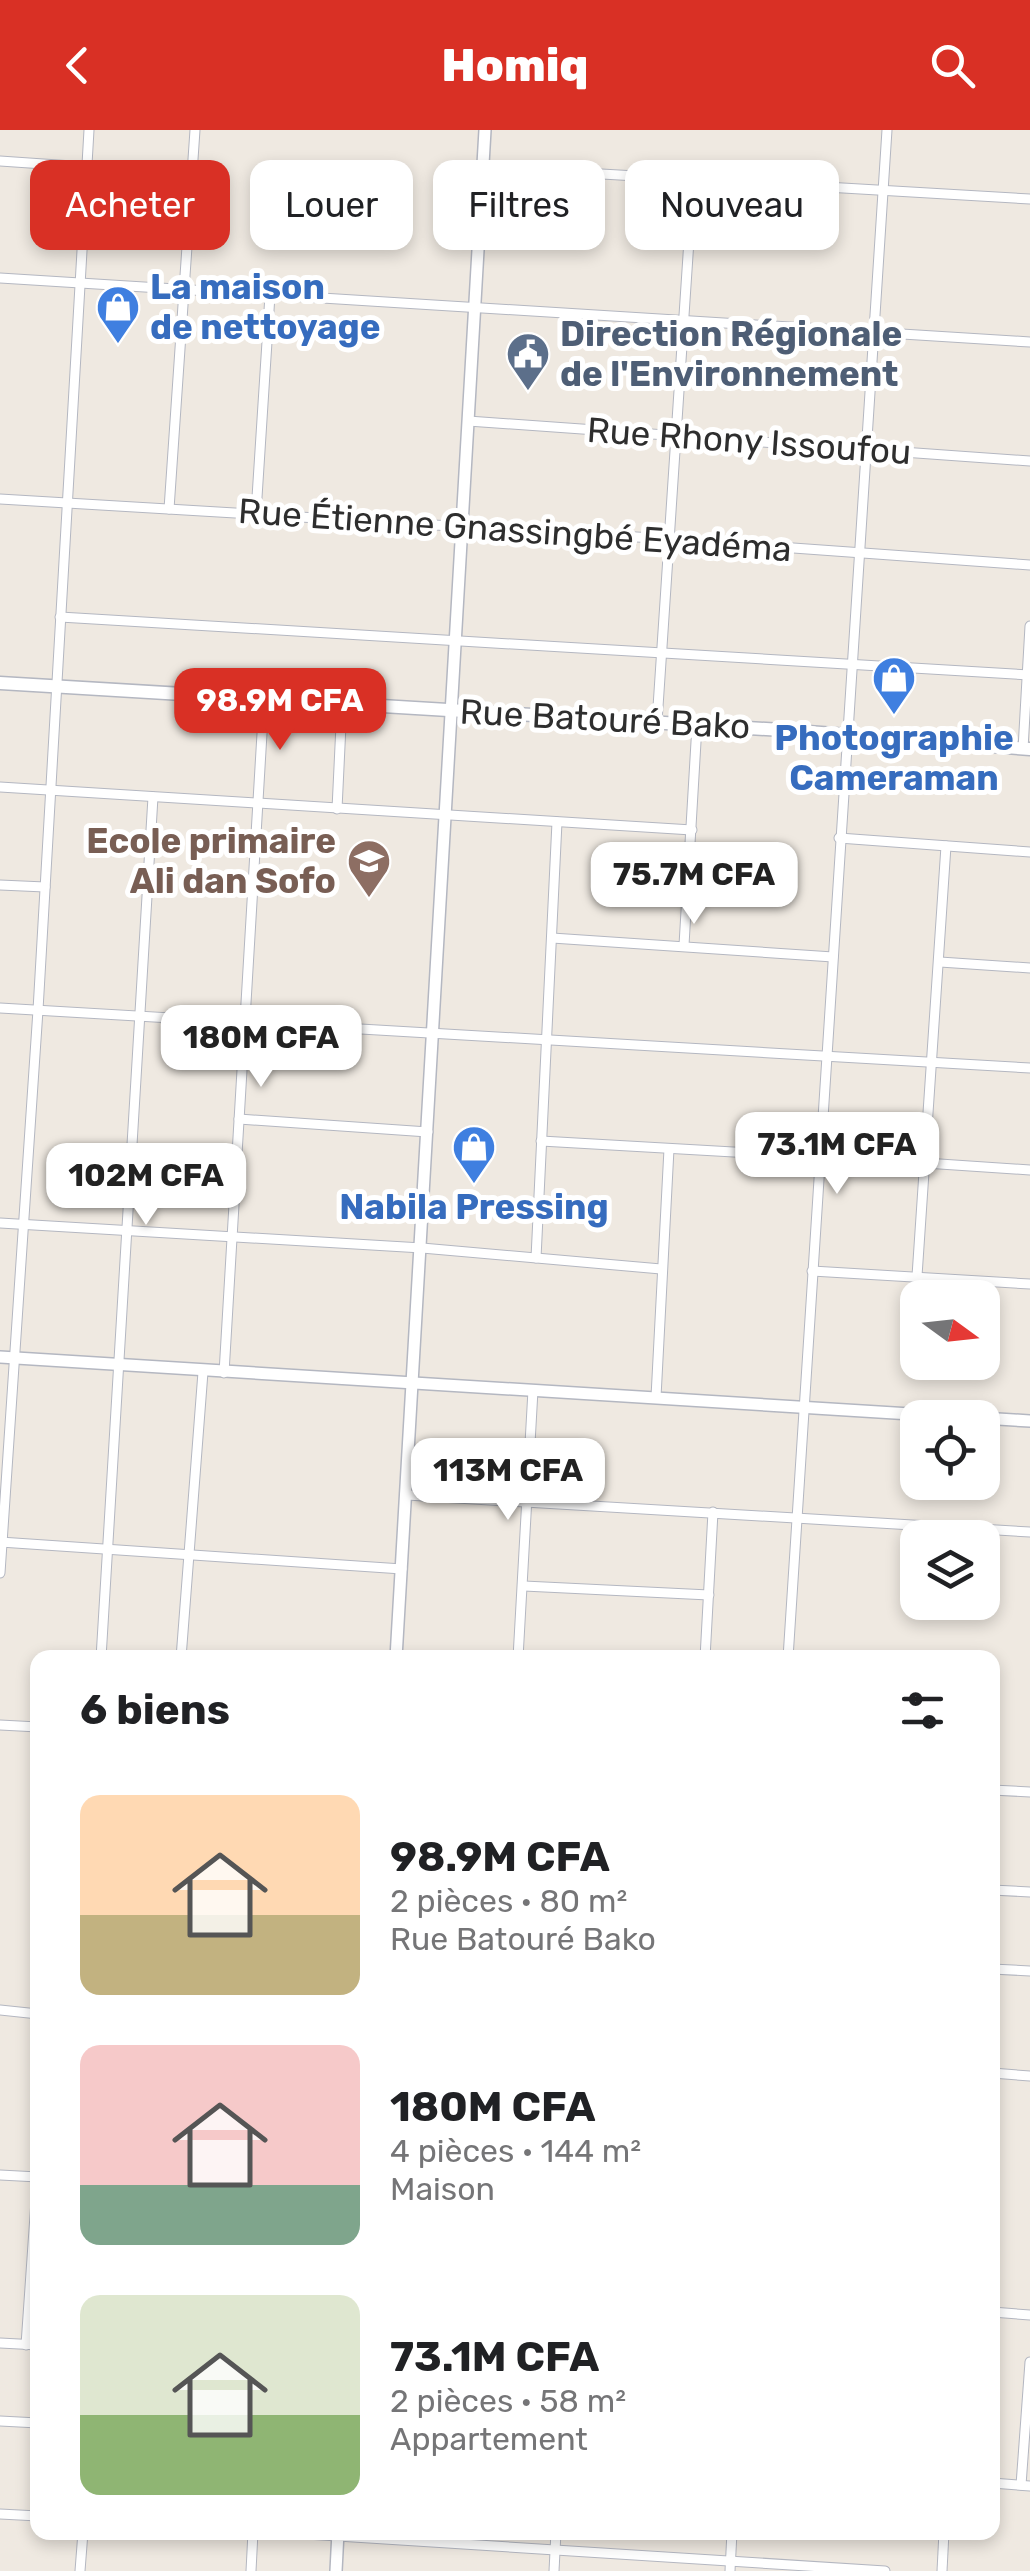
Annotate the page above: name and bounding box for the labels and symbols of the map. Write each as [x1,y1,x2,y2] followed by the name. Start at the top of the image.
[150,266,381,348] place label: La maison de nettoyage
[95,284,141,345] shop icon: La maison de nettoyage
[560,313,902,395] place label: Direction Régionale de l'Environnement
[505,331,551,392] public building icon: Direction Régionale de l'Environnement
[586,409,912,473] street label: Rue Rhony Issoufou
[237,490,793,570] street label: Rue Étienne Gnassingbé Eyadéma
[871,655,917,716] shop icon: Photographie Cameraman
[166,668,394,753] pin: 98.9M CFA
[459,690,751,748] street label: Rue Batouré Bako
[774,717,1014,799] place label: Photographie Cameraman
[86,820,336,902] place label: Ecole primaire Ali dan Sofo
[346,838,392,899] school or university icon: Ecole primaire Ali dan Sofo
[580,842,808,927] pin: 75.7M CFA
[158,1005,364,1090] pin: 180M CFA
[723,1112,951,1197] pin: 73.1M CFA
[451,1124,497,1185] shop icon: Nabila Pressing
[43,1143,249,1228] pin: 102M CFA
[339,1186,609,1228] place label: Nabila Pressing
[900,1280,1000,1380] north arrow
[405,1438,611,1523] pin: 113M CFA

